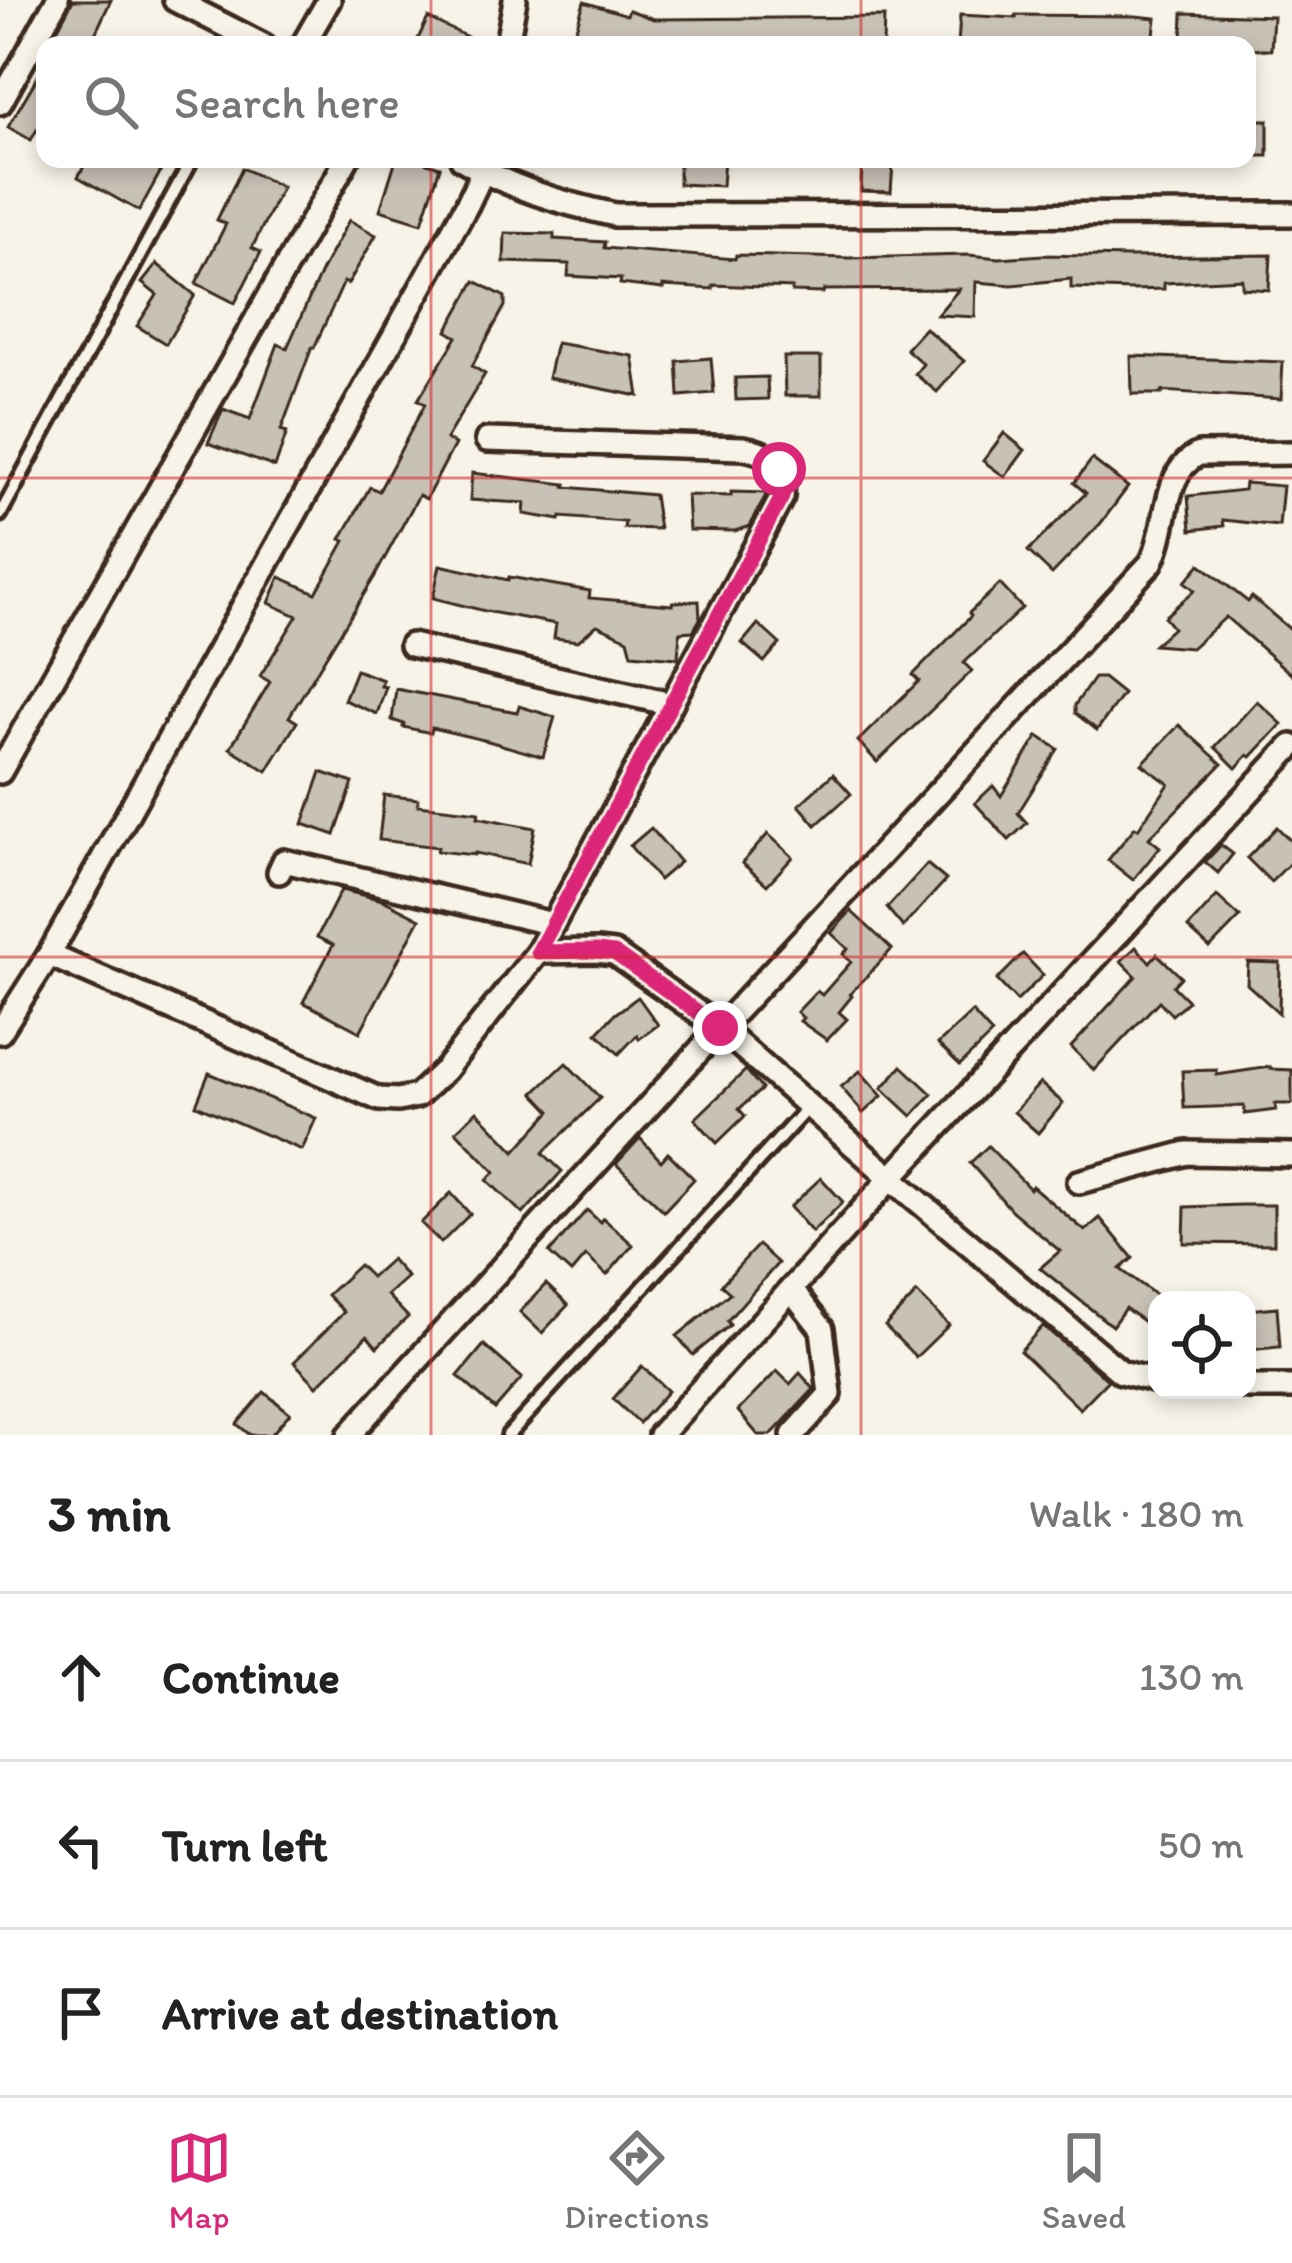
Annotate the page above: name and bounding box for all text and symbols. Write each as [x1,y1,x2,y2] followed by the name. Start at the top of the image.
[36,36,1256,168] search box
[78,69,144,135] icon: search
[174,75,400,129] text: Search here
[752,442,806,496] route start
[693,1001,747,1055] route end
[1148,1291,1256,1399] map controls
[1148,1291,1256,1399] button: locate
[48,1483,170,1544] text: 3 min
[1029,1490,1244,1537] text: Walk · 180 m
[48,1644,114,1710] icon: ahead
[162,1650,340,1704] text: Continue
[1139,1653,1244,1700] text: 130 m
[48,1812,114,1878] icon: left
[162,1818,328,1872] text: Turn left
[1158,1821,1244,1868] text: 50 m
[48,1980,114,2046] icon: arrive
[162,1986,558,2040] text: Arrive at destination
[166,2125,232,2236] tab: Map
[564,2125,709,2236] tab: Directions
[1042,2125,1126,2236] tab: Saved

